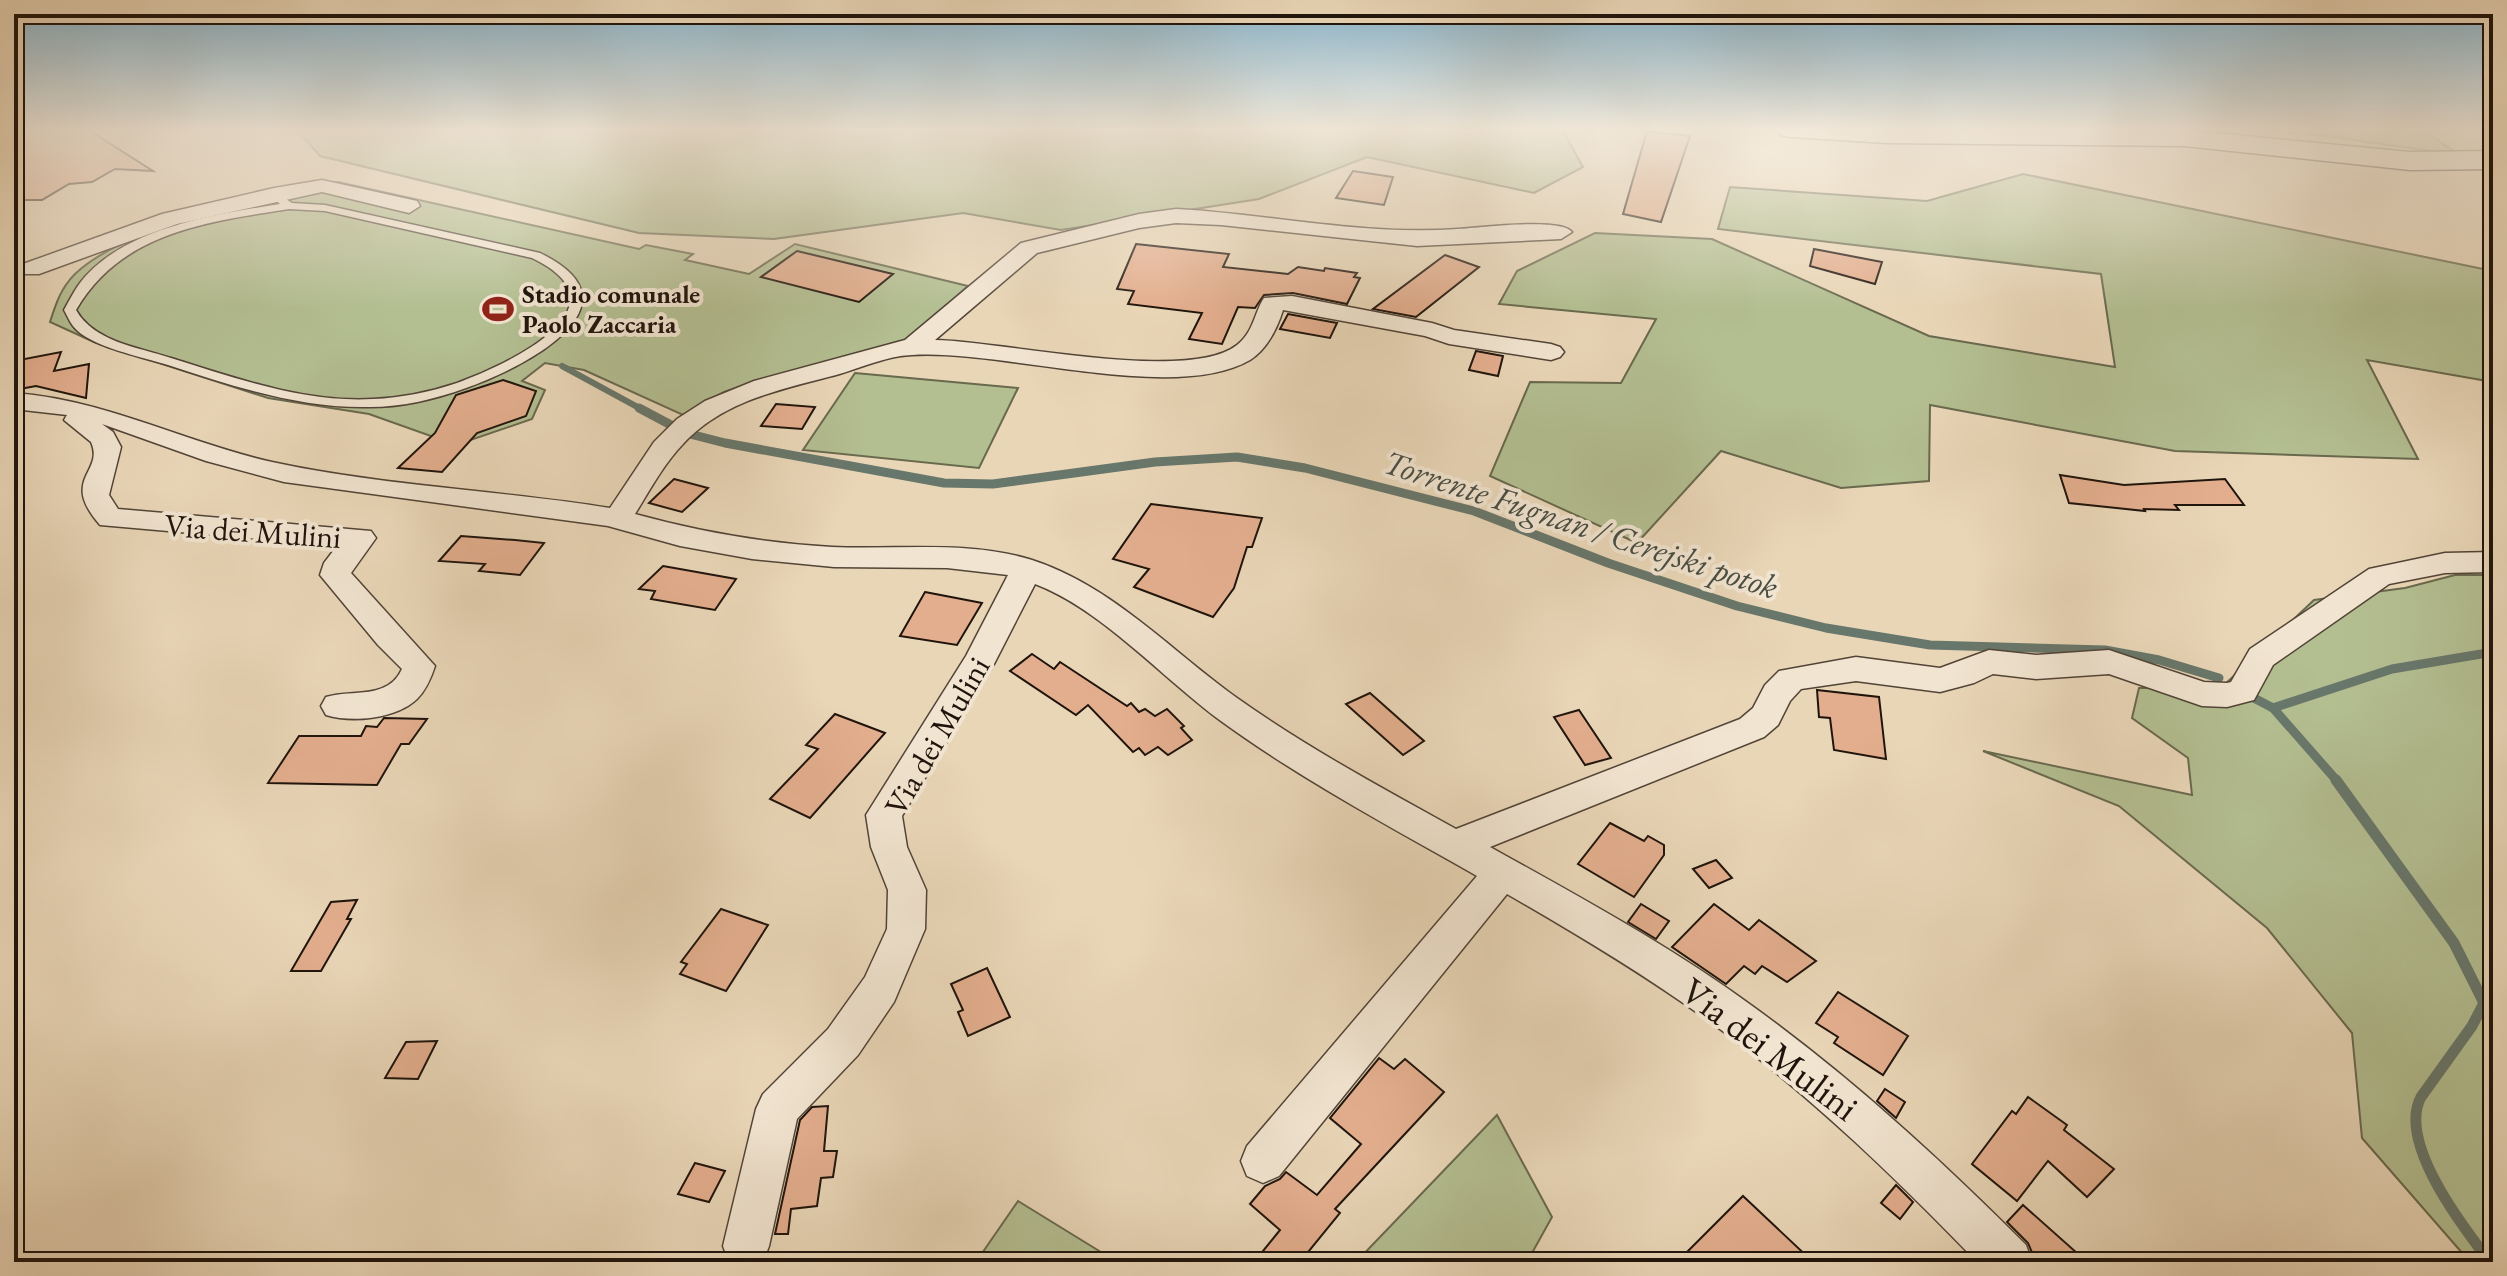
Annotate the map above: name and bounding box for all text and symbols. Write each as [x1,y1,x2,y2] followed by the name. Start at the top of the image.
[522,277,700,341] place label: Stadio comunale Paolo Zaccaria
[481,292,515,326] sports icon: Stadio comunale Paolo Zaccaria
[1378,439,1784,609] water label: Torrente Fugnan / Cerejski potok
[163,504,343,558] street label: Via dei Mulini
[875,649,999,823] street label: Via dei Mulini
[1672,966,1869,1131] street label: Via dei Mulini

